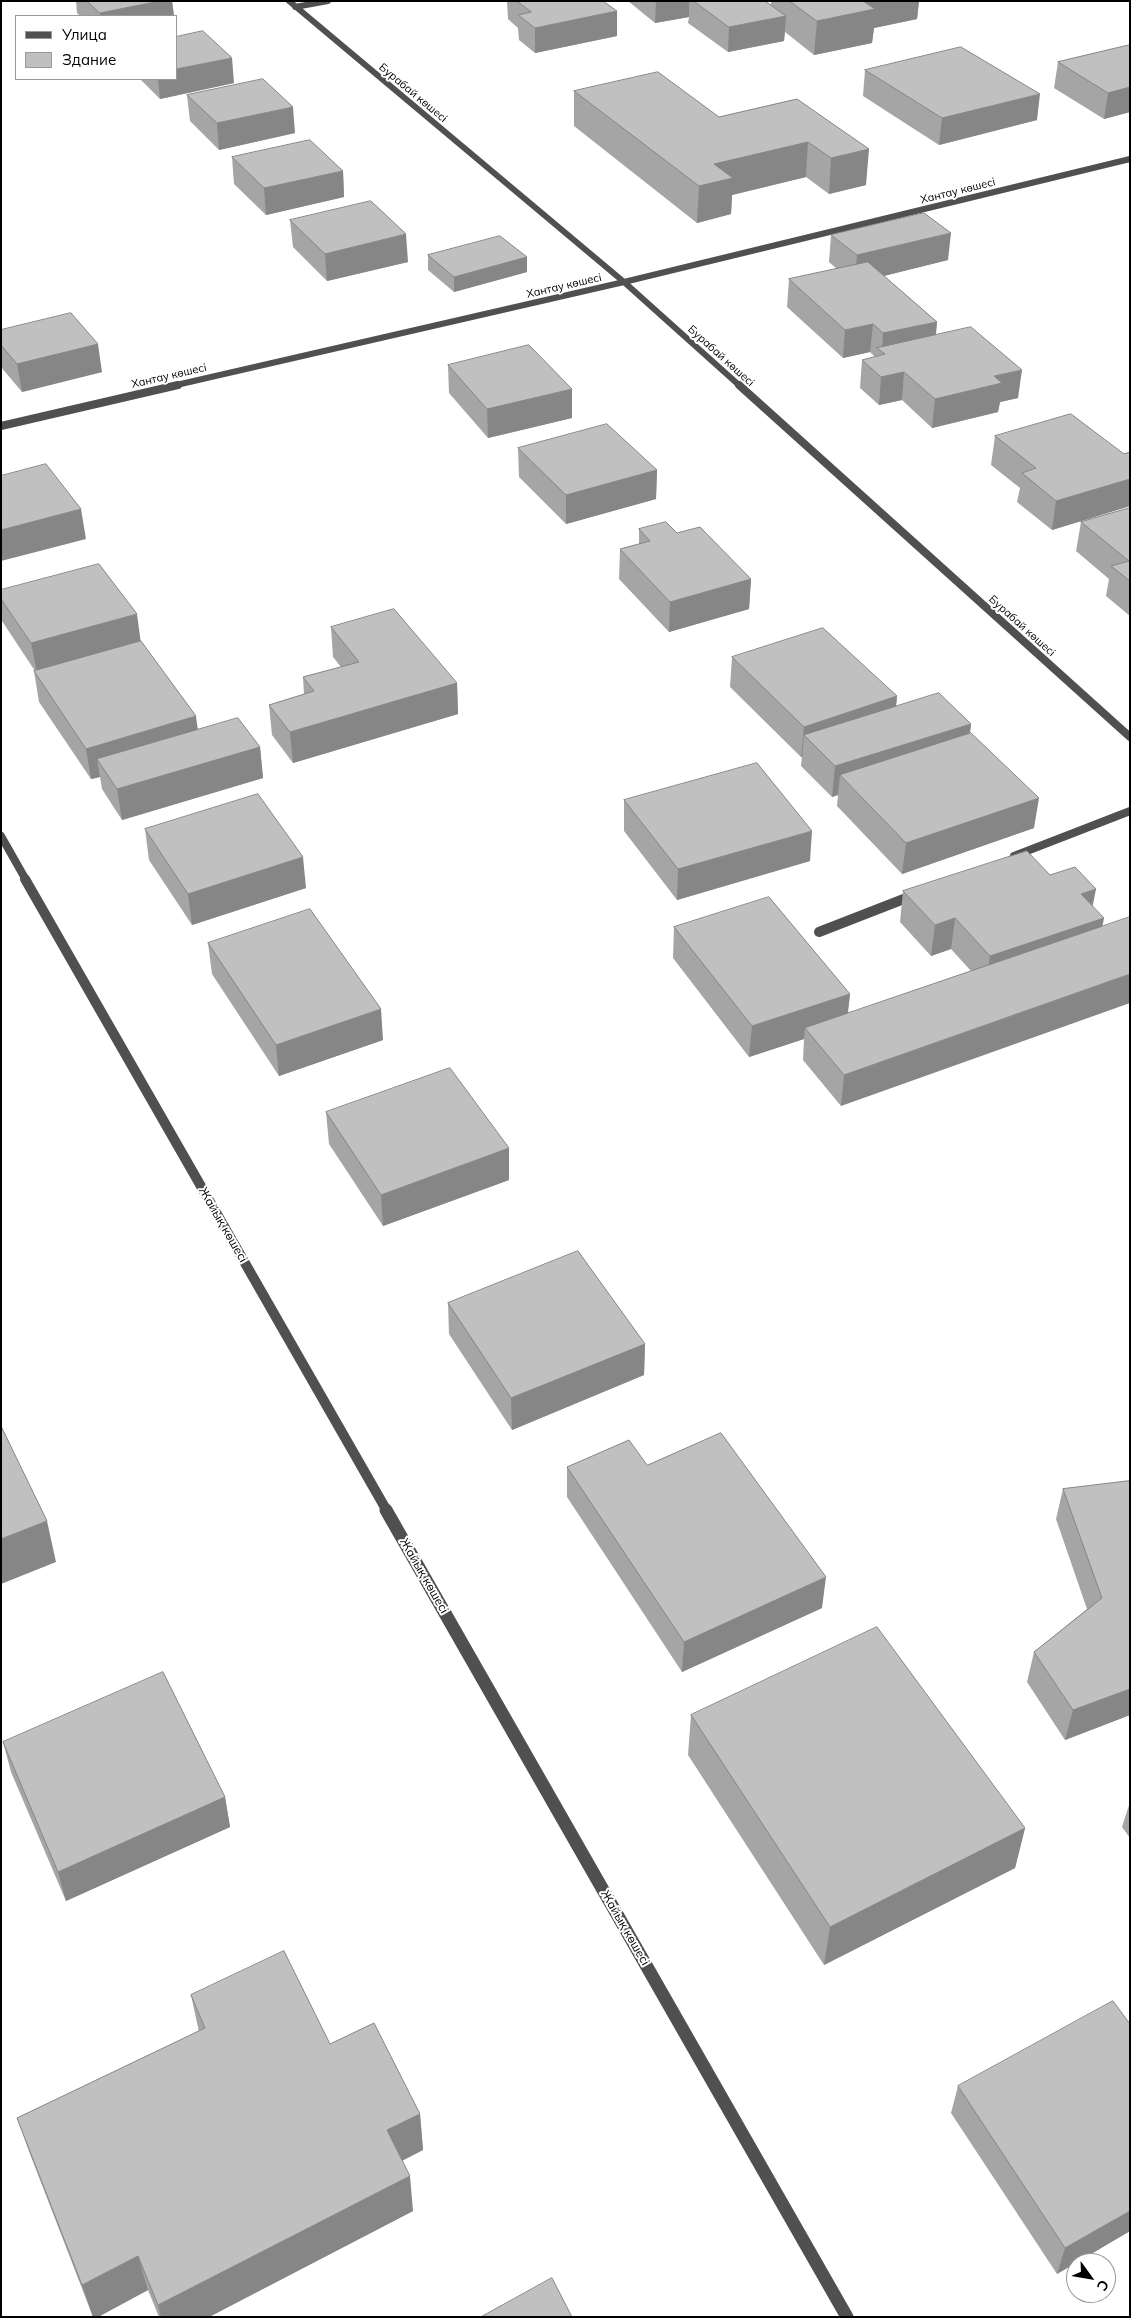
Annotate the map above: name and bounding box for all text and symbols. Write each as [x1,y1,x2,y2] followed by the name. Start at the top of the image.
[15,15,178,80] legend
[62,25,107,44] text: Улица
[62,50,116,69] text: Здание
[376,61,450,125] street label: Бурабай көшесі
[919,175,997,207] street label: Хантау көшесі
[525,271,603,301] street label: Хантау көшесі
[685,323,757,389] street label: Бурабай көшесі
[130,361,208,391] street label: Хантау көшесі
[986,593,1058,659] street label: Бурабай көшесі
[196,1185,250,1265] street label: Жайық көшесі
[397,1536,451,1616] street label: Жайық көшесі
[598,1888,652,1968] street label: Жайық көшесі
[1066,2253,1116,2303] north arrow
[1093,2277,1113,2294] text: С

